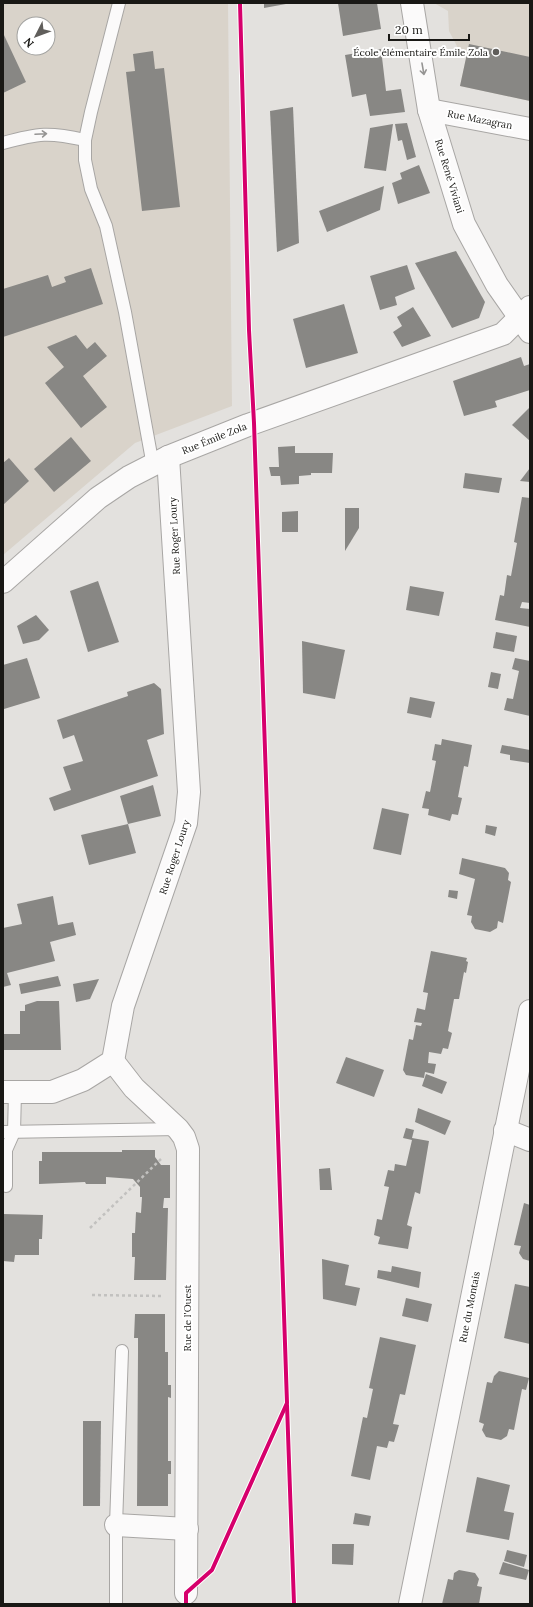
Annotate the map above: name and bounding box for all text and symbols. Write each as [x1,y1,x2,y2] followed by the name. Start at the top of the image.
[16,16,56,56] north arrow
[389,16,469,42] scale bar
[395,22,423,37] text: 20 m
[20,34,37,51] text: N
[353,46,488,59] place label: École élémentaire Émile Zola
[491,47,501,57] marker: École élémentaire Émile Zola
[419,62,427,75] one-way arrow
[446,107,514,132] street label: Rue Mazagran
[34,130,47,138] one-way arrow
[432,137,467,215] street label: Rue René Viviani
[180,420,249,457] street label: Rue Émile Zola
[166,496,183,575] street label: Rue Roger Loury
[156,818,193,896] street label: Rue Roger Loury
[456,1270,483,1344] street label: Rue du Montais
[181,1284,194,1351] street label: Rue de l'Ouest

